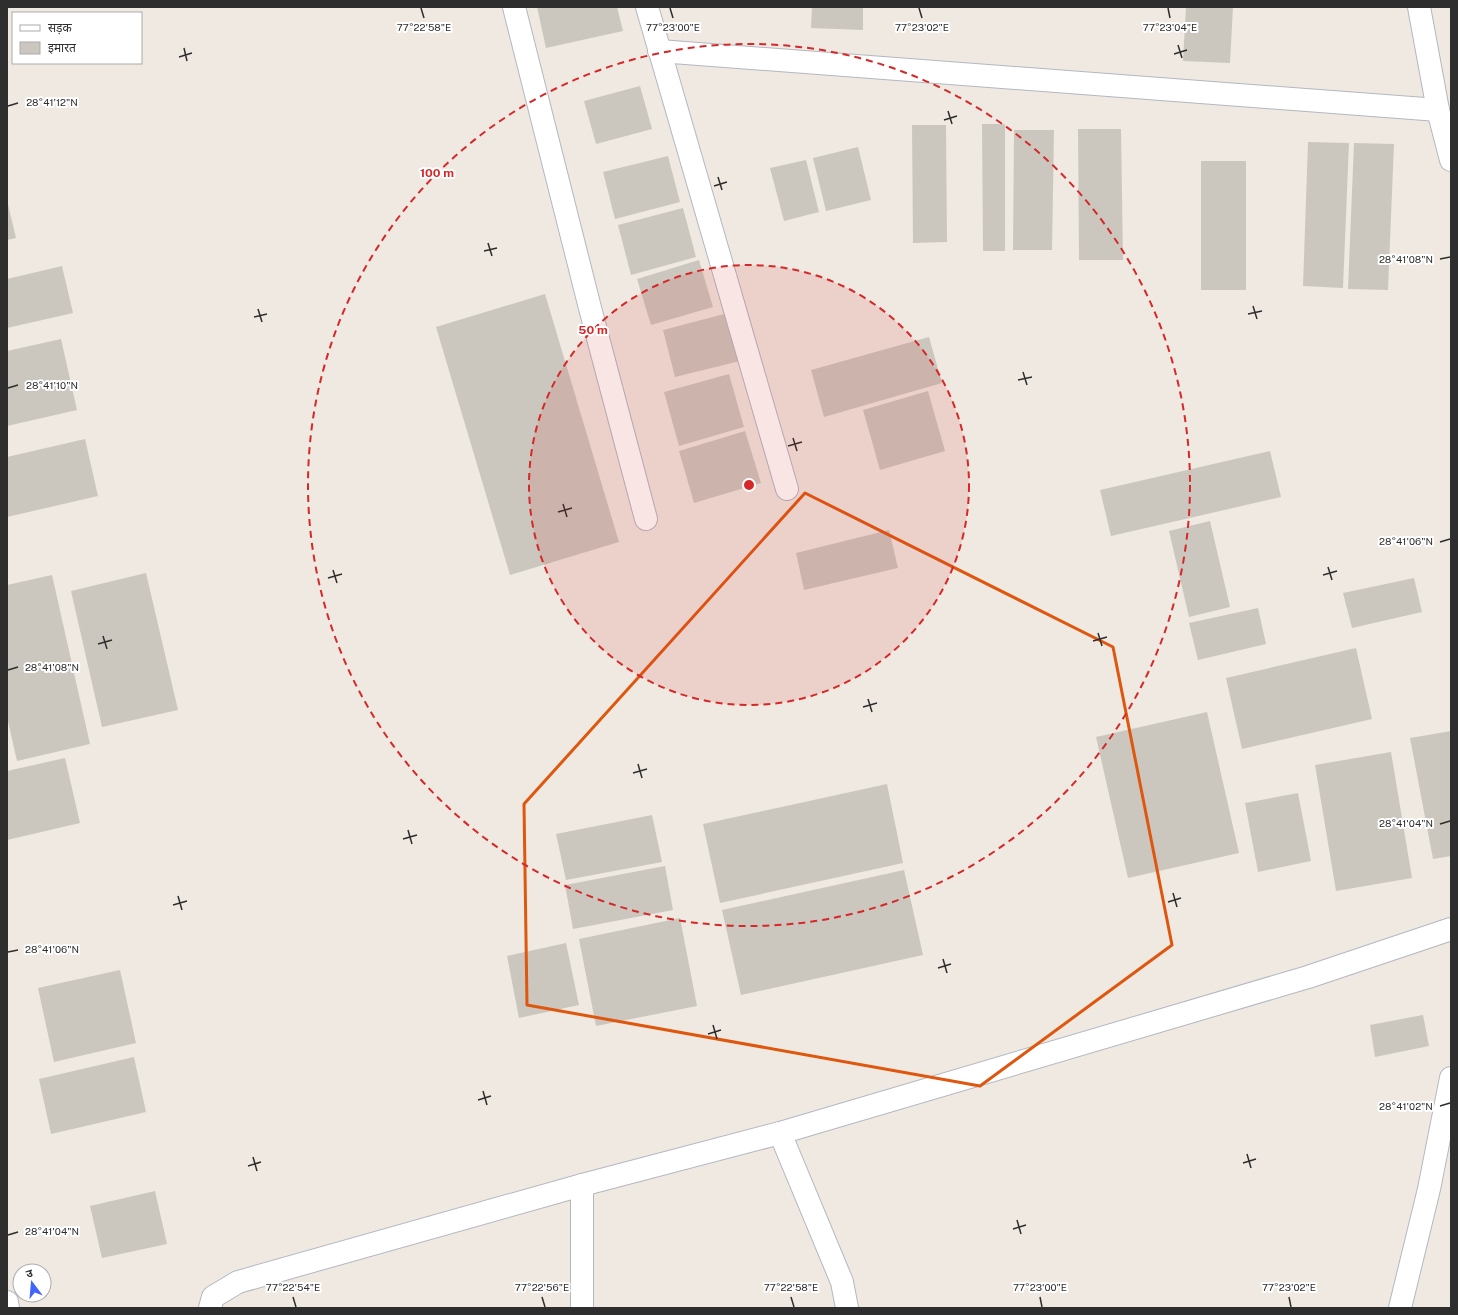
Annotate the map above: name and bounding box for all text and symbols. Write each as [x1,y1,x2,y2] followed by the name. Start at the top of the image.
[12,12,142,64] legend
[48,21,73,35] text: सड़क
[397,21,451,33] text: 77°22'58"E
[646,21,700,33] text: 77°23'00"E
[895,21,949,33] text: 77°23'02"E
[1143,21,1197,33] text: 77°23'04"E
[48,41,77,55] text: इमारत
[26,96,78,108] text: 28°41'12"N
[420,166,454,180] text: 100 m
[1379,253,1433,265] text: 28°41'08"N
[578,323,608,337] text: 50 m
[26,379,78,391] text: 28°41'10"N
[742,478,756,492] centre of rings
[1379,535,1433,547] text: 28°41'06"N
[25,661,79,673] text: 28°41'08"N
[1379,817,1433,829] text: 28°41'04"N
[25,943,79,955] text: 28°41'06"N
[1379,1100,1433,1112] text: 28°41'02"N
[25,1225,79,1237] text: 28°41'04"N
[12,1263,52,1303] north arrow
[24,1267,35,1280] text: उ
[266,1281,320,1293] text: 77°22'54"E
[515,1281,569,1293] text: 77°22'56"E
[764,1281,818,1293] text: 77°22'58"E
[1013,1281,1067,1293] text: 77°23'00"E
[1262,1281,1316,1293] text: 77°23'02"E

